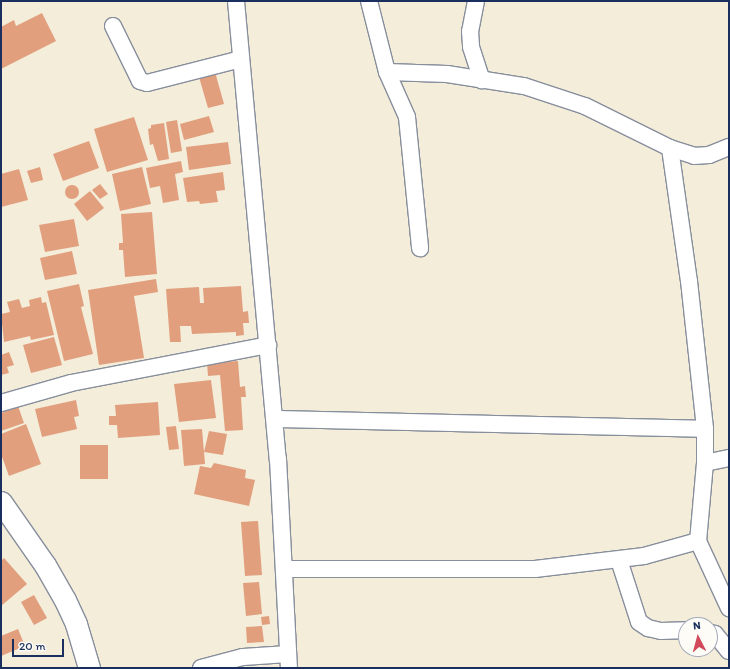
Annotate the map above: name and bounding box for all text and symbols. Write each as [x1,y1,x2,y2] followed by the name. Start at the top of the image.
[678,617,718,657] north arrow
[692,619,701,632] text: N
[14,631,66,657] scale bar
[19,639,46,653] text: 20 m

